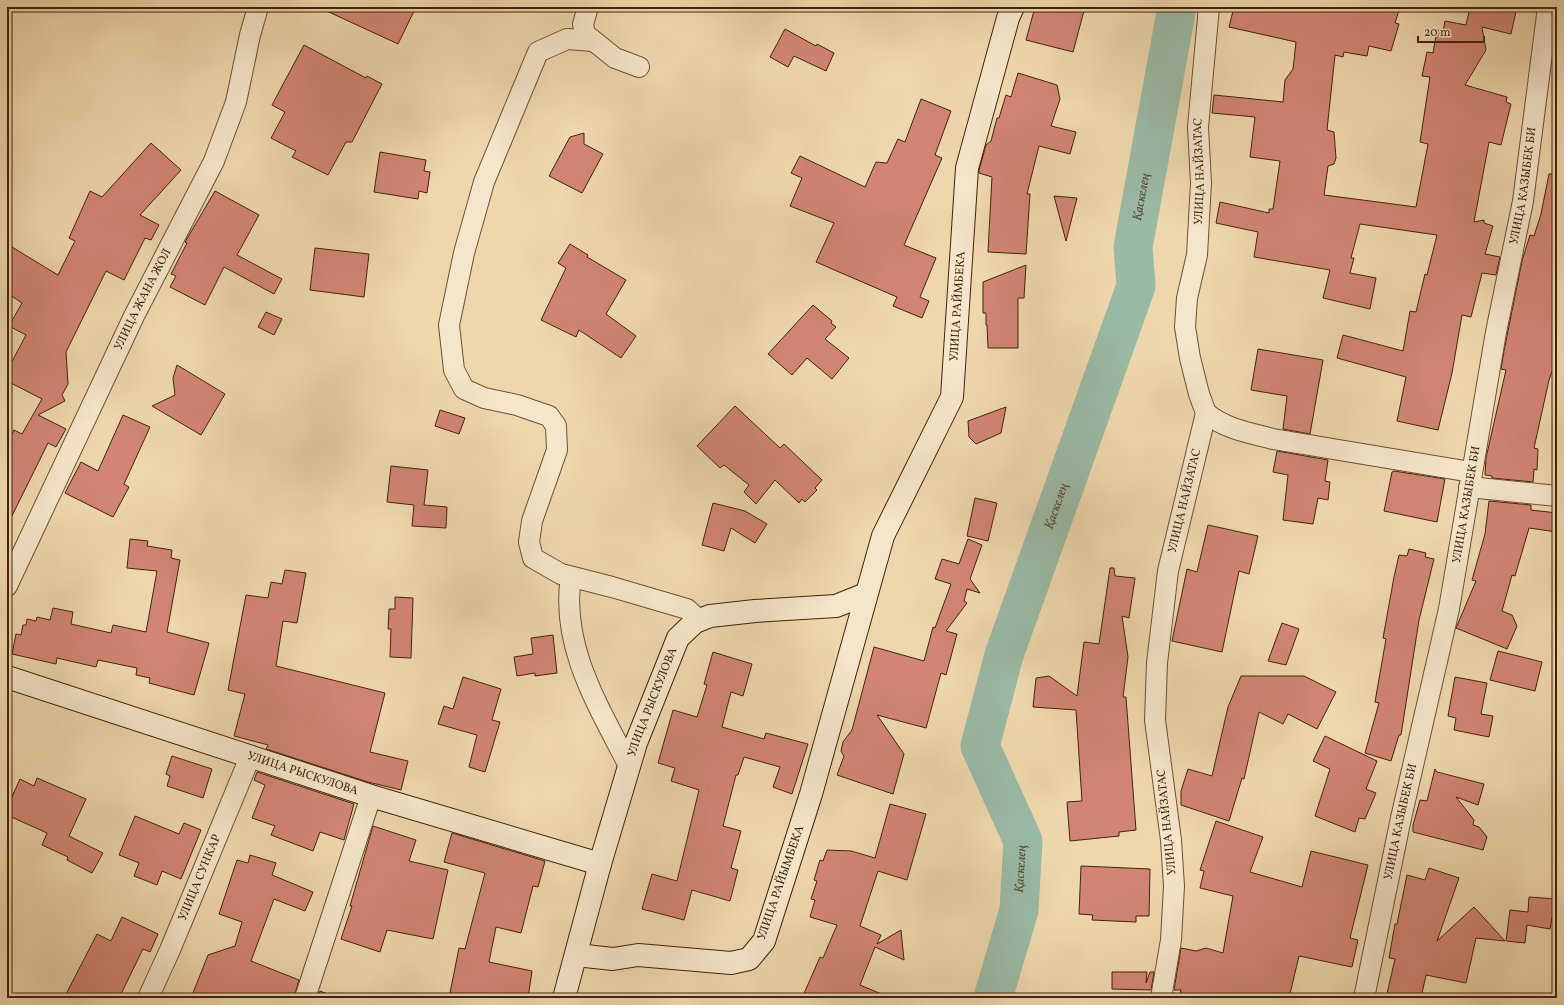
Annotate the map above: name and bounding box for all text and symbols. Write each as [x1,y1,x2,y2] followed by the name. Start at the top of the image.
[1418,18,1484,44] scale bar
[1424,25,1451,41] text: 20 m
[1190,117,1209,225] street label: УЛИЦА НАЙЗАТАС
[1506,126,1540,246] street label: УЛИЦА КАЗЫБЕК БИ
[1129,172,1155,222] water label: Қаскелең
[111,246,175,353] street label: УЛИЦА ЖАНА ЖОЛ
[946,250,970,362] street label: УЛИЦА РАЙМБЕКА
[1449,445,1485,565] street label: УЛИЦА КАЗЫБЕК БИ
[1165,447,1205,555] street label: УЛИЦА НАЙЗАТАС
[1041,481,1074,532] water label: Қаскелең
[624,645,682,759] street label: УЛИЦА РЫСКУЛОВА
[245,748,361,799] street label: УЛИЦА РЫСКУЛОВА
[1380,762,1421,882] street label: УЛИЦА КАЗЫБЕК БИ
[1152,768,1181,876] street label: УЛИЦА НАЙЗАТАС
[753,823,808,942] street label: УЛИЦА РАЙЫМБЕКА
[175,832,225,923] street label: УЛИЦА СУНКАР
[1011,844,1032,893] water label: Қаскелең

